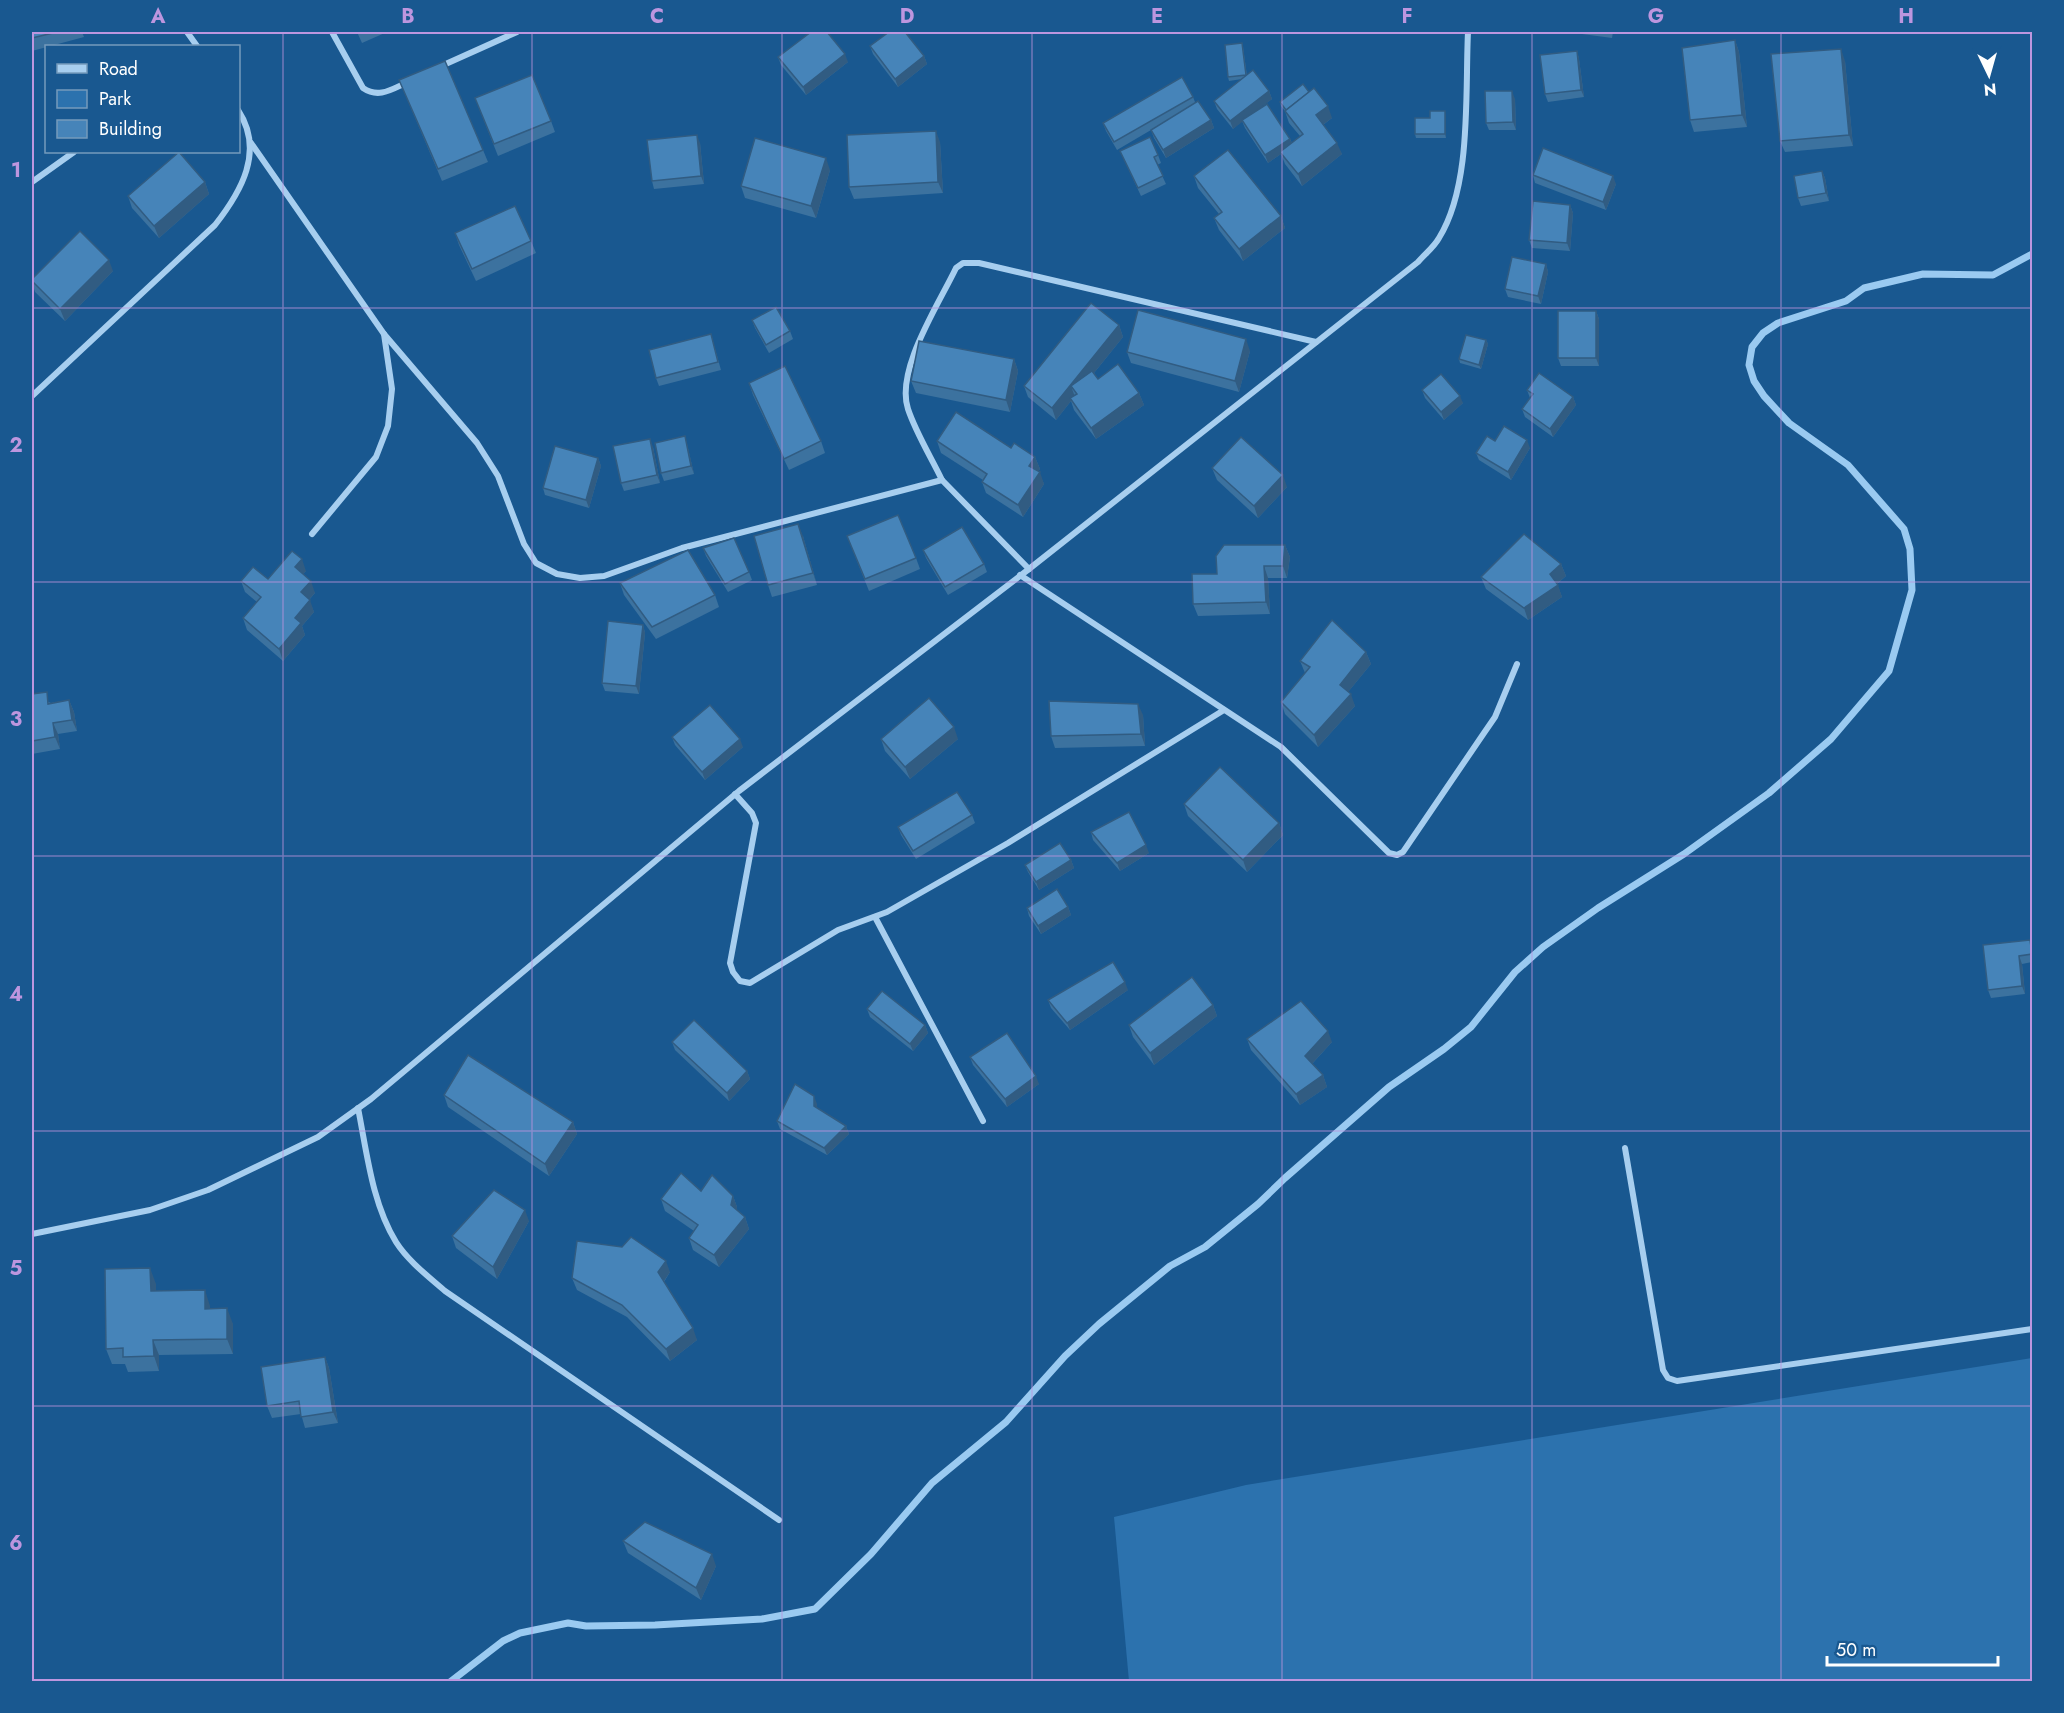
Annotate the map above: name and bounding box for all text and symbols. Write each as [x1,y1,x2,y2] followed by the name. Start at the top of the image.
[150,2,166,31] text: A
[401,2,415,31] text: B
[650,2,664,31] text: C
[900,2,914,31] text: D
[1151,2,1163,31] text: E
[1401,2,1413,31] text: F
[1648,2,1664,31] text: G
[1898,2,1914,31] text: H
[45,45,240,153] legend
[1959,45,2019,105] north arrow
[99,56,138,82] text: Road
[1983,77,1998,101] text: N
[99,86,131,112] text: Park
[99,116,162,142] text: Building
[11,156,21,185] text: 1
[9,431,23,460] text: 2
[10,705,22,734] text: 3
[9,980,23,1009] text: 4
[10,1254,23,1283] text: 5
[9,1529,23,1558] text: 6
[1827,1629,1998,1667] scale bar
[1836,1637,1876,1663] text: 50 m

